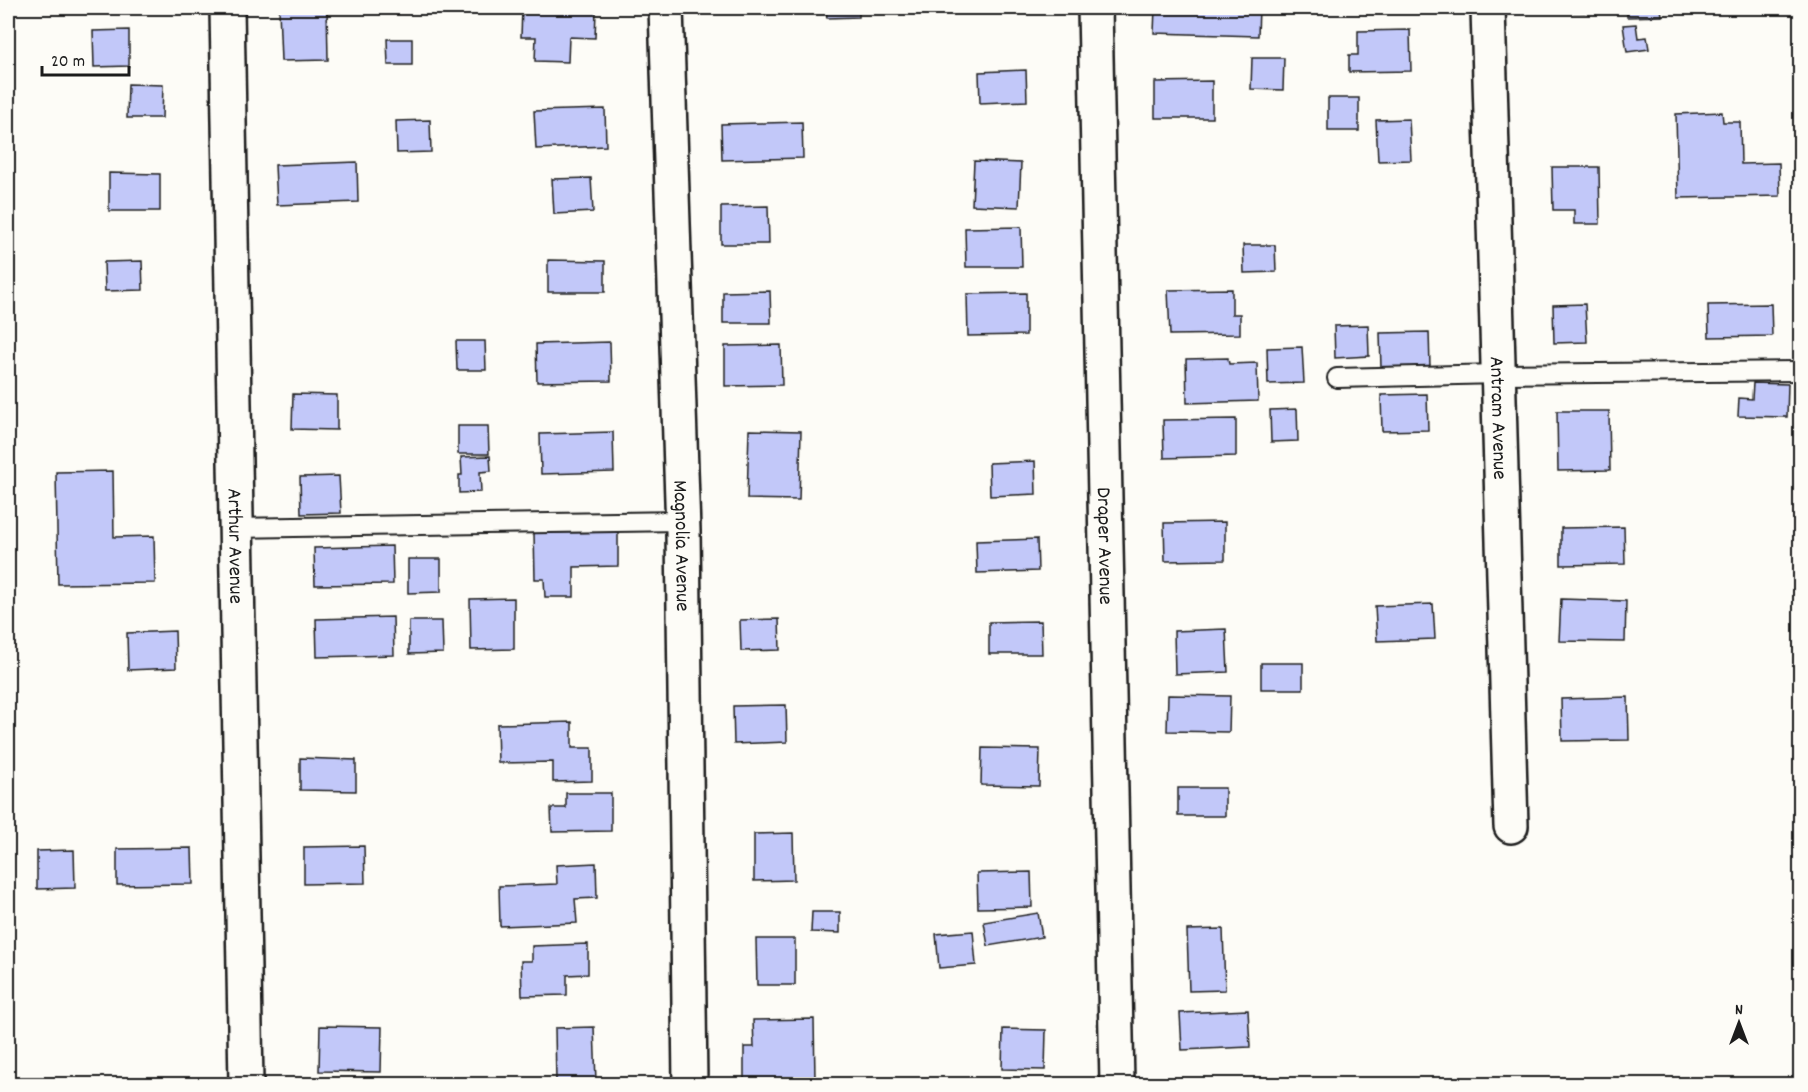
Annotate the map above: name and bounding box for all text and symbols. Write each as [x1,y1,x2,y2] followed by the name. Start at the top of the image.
[42,39,129,77] scale bar
[51,50,85,75] text: 20 m
[1480,356,1513,480] street label: Antram Avenue
[663,480,696,612] street label: Magnolia Avenue
[1087,487,1119,605] street label: Draper Avenue
[217,488,250,604] street label: Arthur Avenue
[1709,993,1769,1053] north arrow
[1735,999,1743,1022] text: N

